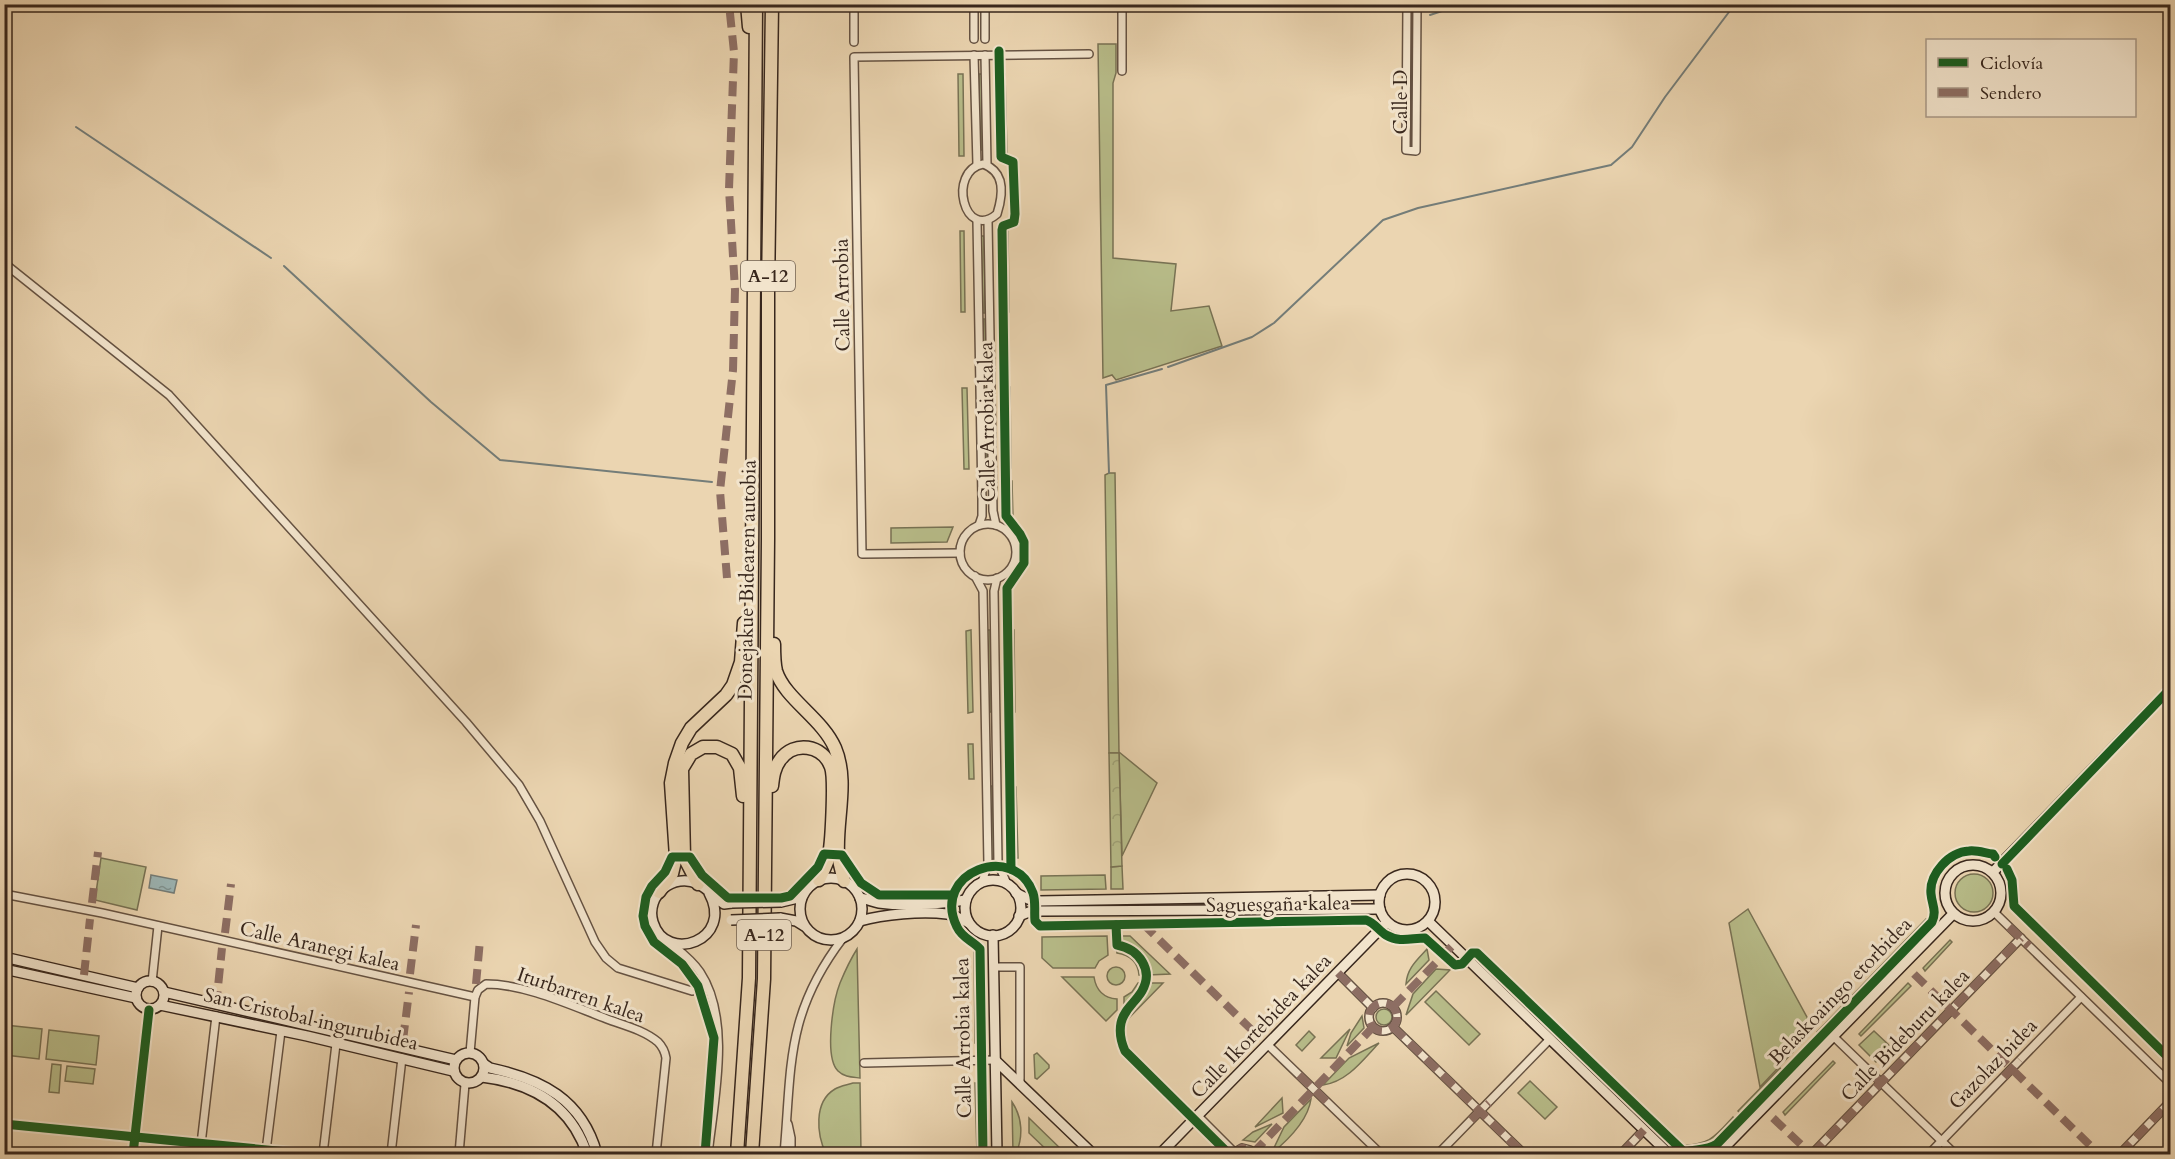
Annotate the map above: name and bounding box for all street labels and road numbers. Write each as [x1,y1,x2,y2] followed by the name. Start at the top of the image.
[1387,70,1414,134] street label: Calle D
[828,238,856,352] street label: Calle Arrobia
[741,261,795,291] road number: A-12
[972,341,1002,503] street label: Calle Arrobia kalea
[731,459,763,700] street label: Donejakue Bidearen autobia
[1206,889,1351,919] street label: Saguesgaña kalea
[1762,911,1918,1071] street label: Belaskoaingo etorbidea
[237,914,403,978] street label: Calle Aranegi kalea
[737,920,791,950] road number: A-12
[1185,947,1338,1104] street label: Calle Ikortebidea kalea
[948,957,978,1119] street label: Calle Arrobia kalea
[514,961,649,1030] street label: Iturbarren kalea
[1834,962,1976,1107] street label: Calle Bideburu kalea
[201,981,421,1057] street label: San Cristobal ingurubidea
[1943,1012,2044,1115] street label: Gazolaz bidea

